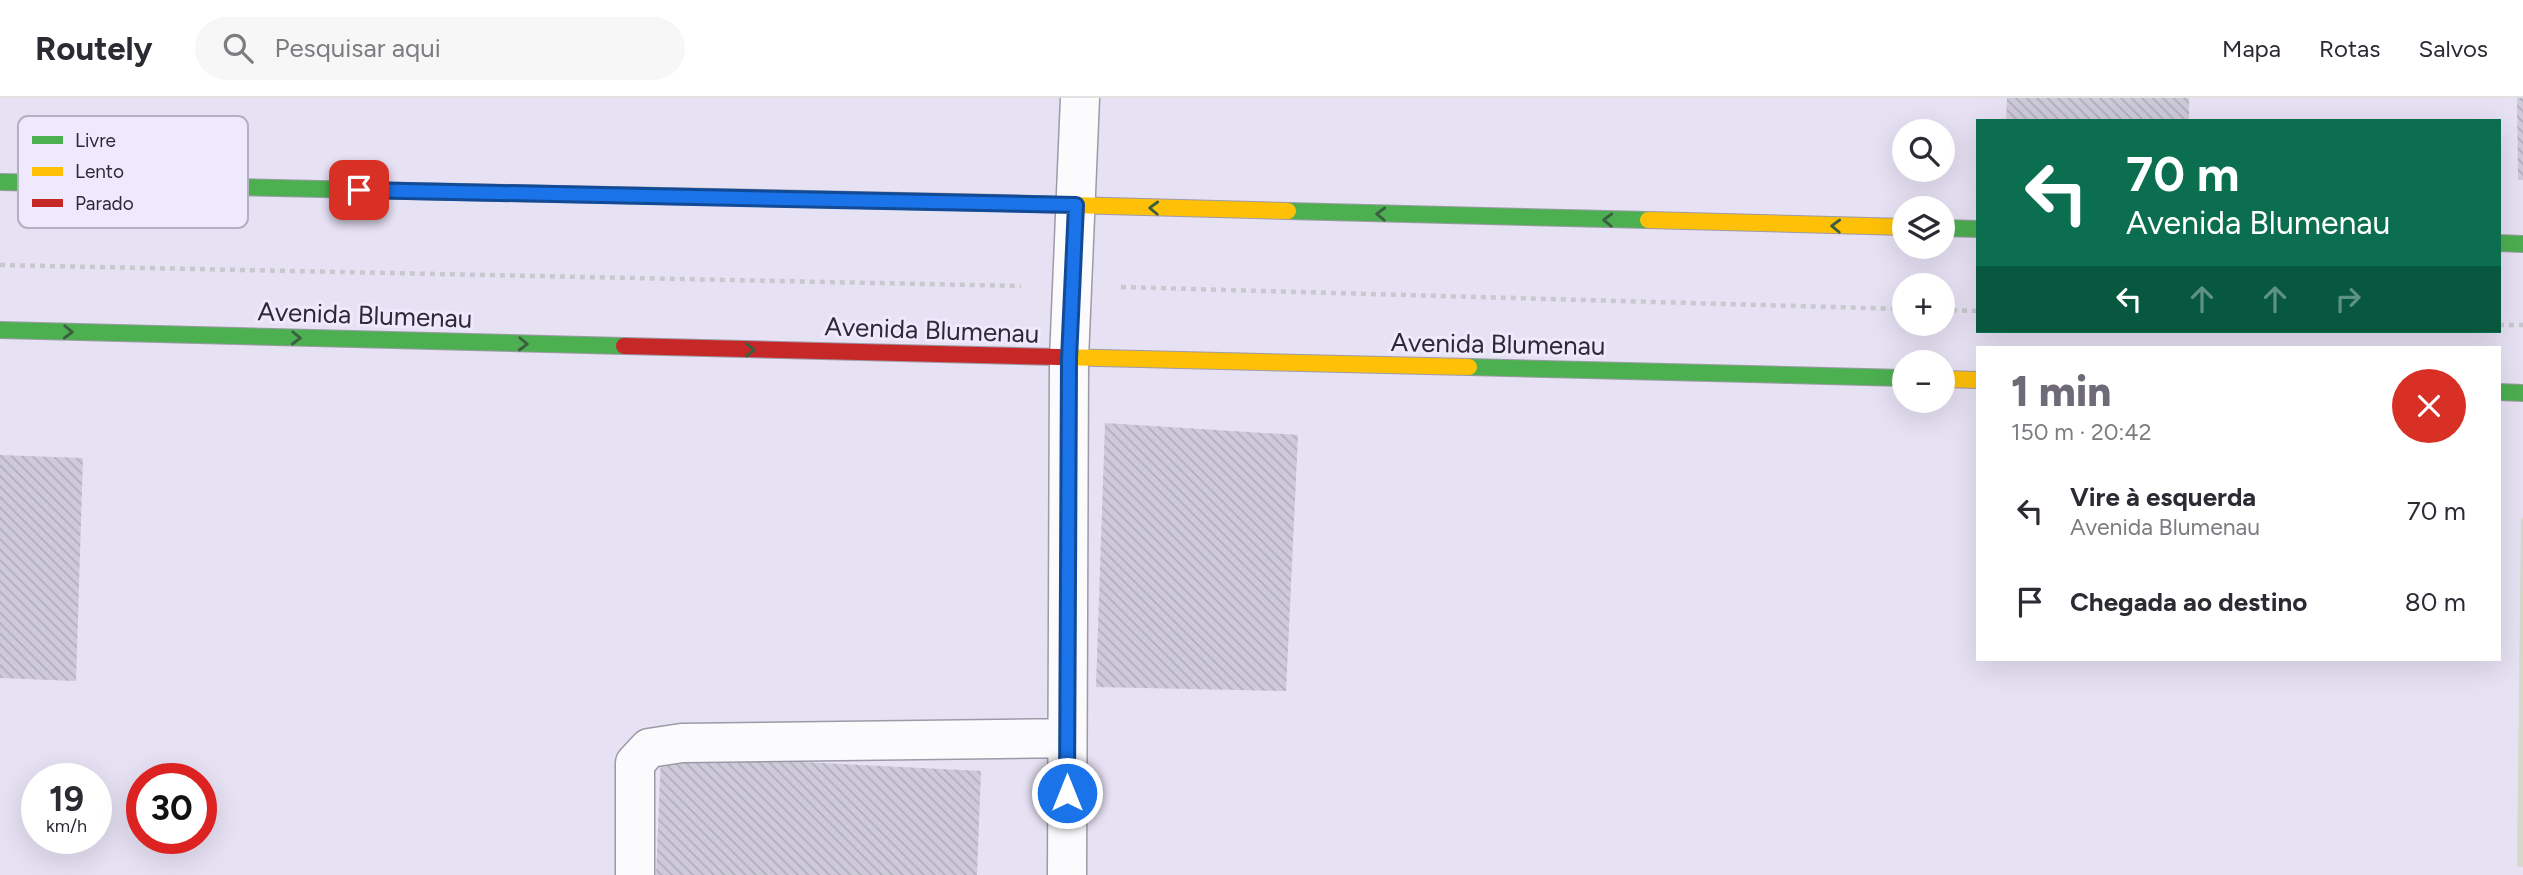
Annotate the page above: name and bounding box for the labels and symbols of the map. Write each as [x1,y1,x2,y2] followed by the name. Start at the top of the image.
[18,116,248,228] legend
[75,129,116,152] text: Livre
[75,160,124,183] text: Lento
[329,160,389,220] pin
[75,192,134,215] text: Parado
[1148,200,1159,215] one-way arrow
[1375,206,1386,221] one-way arrow
[1603,212,1614,227] one-way arrow
[1830,218,1841,233] one-way arrow
[257,295,473,335] street label: Avenida Blumenau
[824,310,1040,350] street label: Avenida Blumenau
[63,324,74,340] one-way arrow
[1390,326,1606,362] street label: Avenida Blumenau
[291,330,301,346] one-way arrow
[518,336,529,352] one-way arrow
[746,342,756,358] one-way arrow
[1030,756,1104,830] position arrow
[126,763,217,854] speed limit sign: 30

